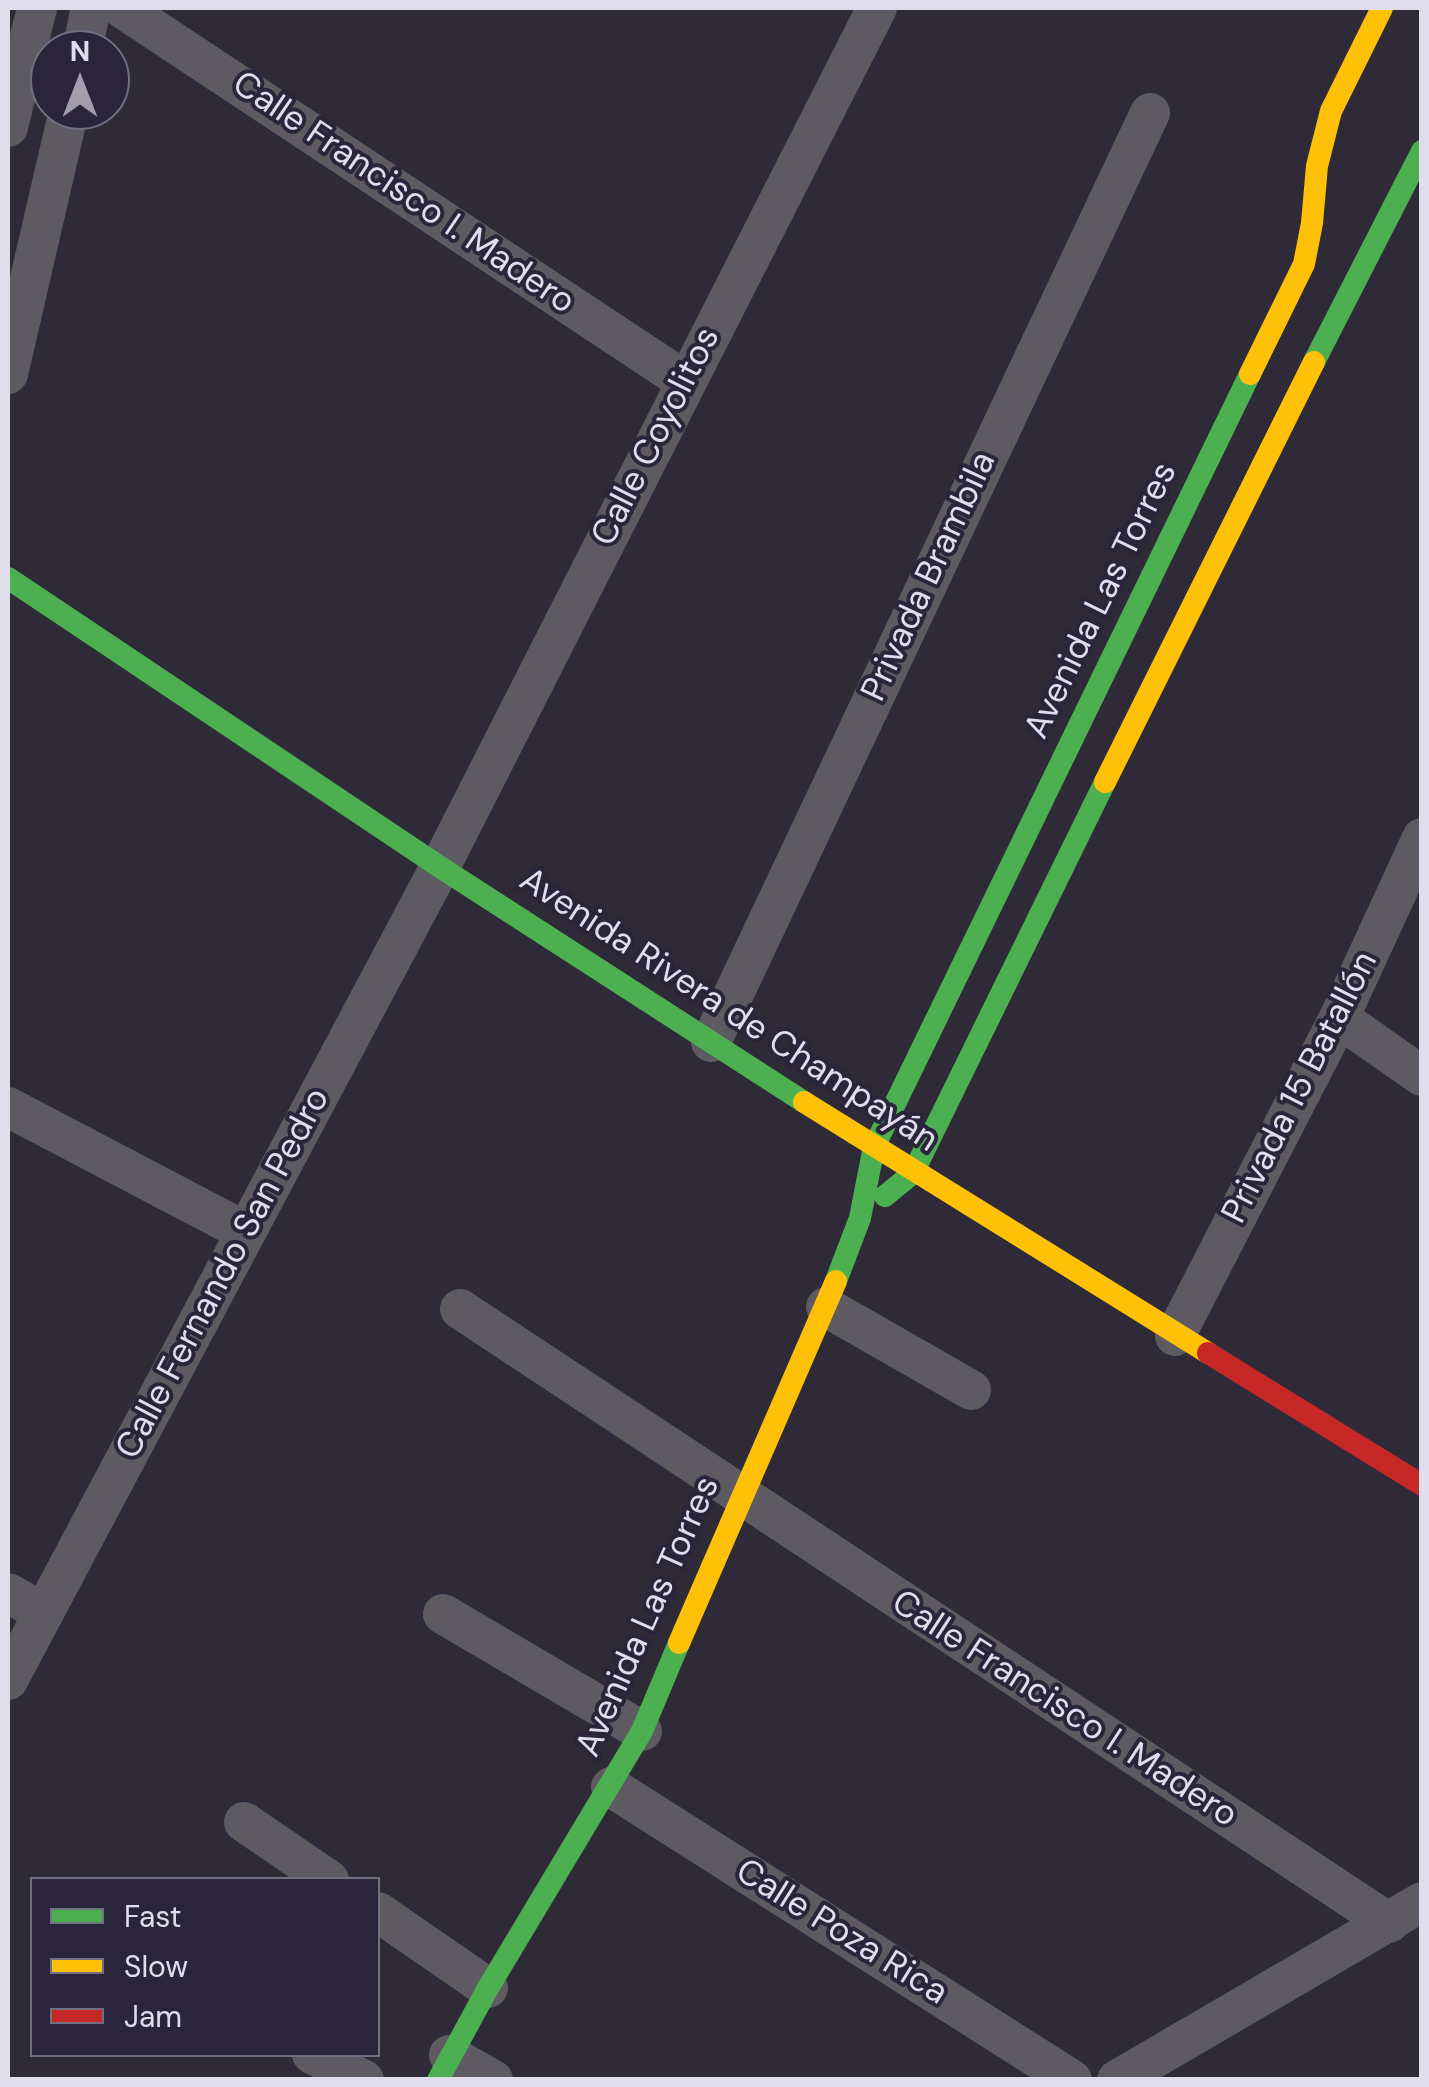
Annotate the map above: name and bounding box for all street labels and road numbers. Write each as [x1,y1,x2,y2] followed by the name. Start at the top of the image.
[224,64,582,324] street label: Calle Francisco I. Madero
[584,321,730,553] street label: Calle Coyolitos
[854,446,1006,708] street label: Privada Brambila
[1017,456,1187,746] street label: Avenida Las Torres
[511,860,945,1162] street label: Avenida Rivera de Champayán
[1214,945,1388,1231] street label: Privada 15 Batallón
[108,1081,340,1467] street label: Calle Fernando San Pedro
[568,1471,730,1763] street label: Avenida Las Torres
[883,1582,1245,1838] street label: Calle Francisco I. Madero
[727,1851,955,2015] street label: Calle Poza Rica

